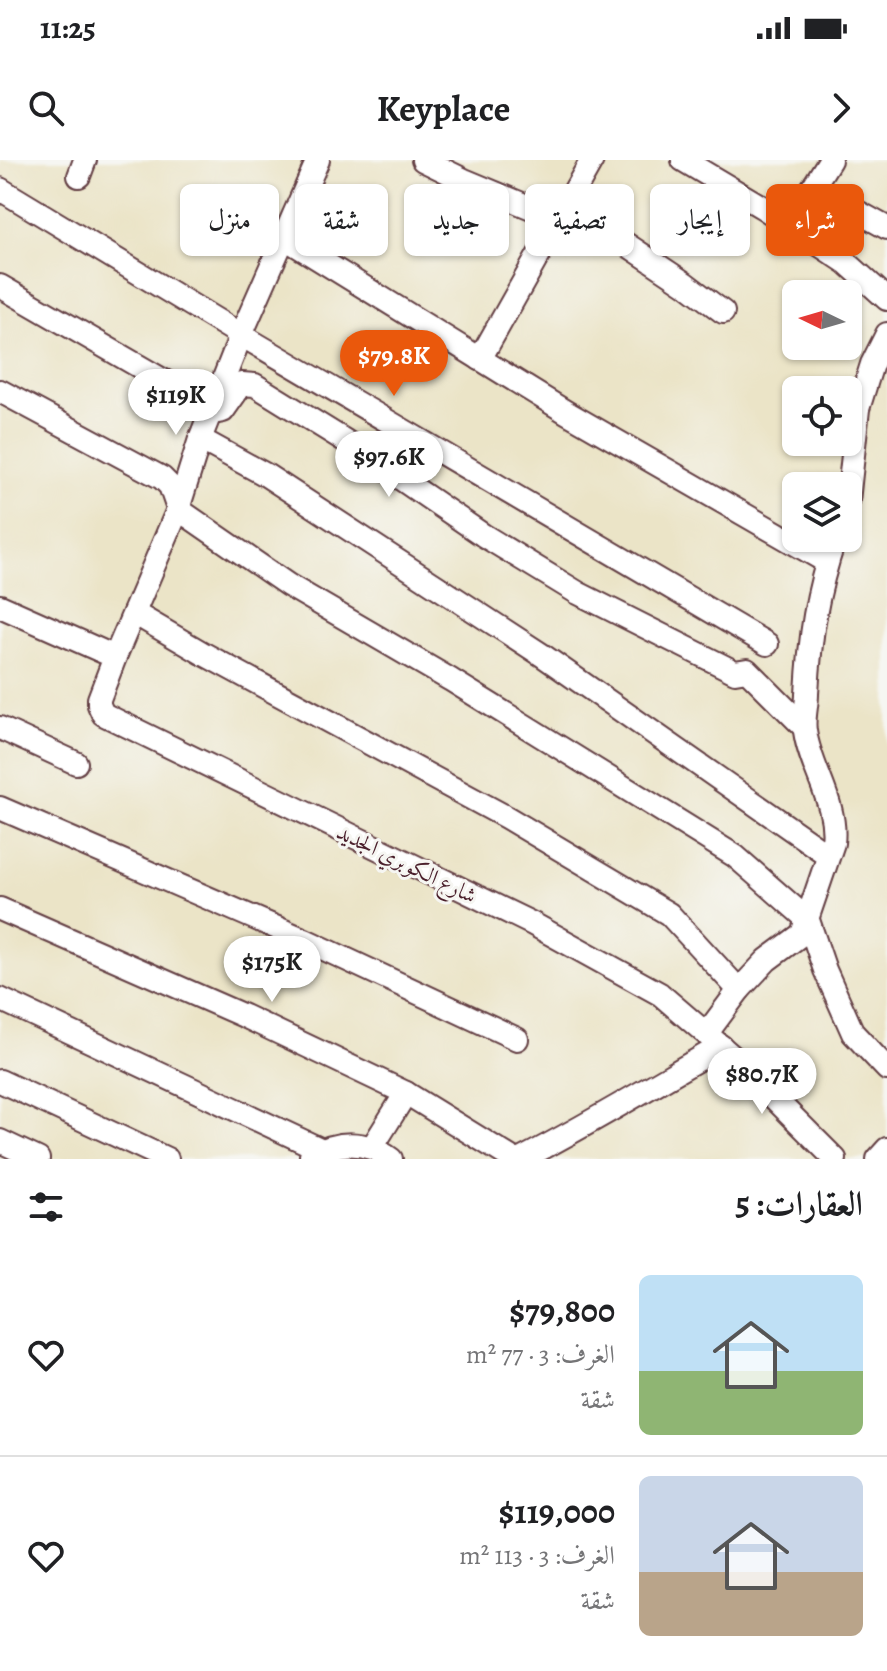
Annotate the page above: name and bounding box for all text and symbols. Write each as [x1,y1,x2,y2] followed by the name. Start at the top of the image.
[40,8,96,48] text: 11:25
[377,84,510,133] text: Keyplace
[24,86,68,130] icon: search
[819,86,863,130] icon: forward
[180,184,279,256] chip: منزل
[295,184,388,256] chip: شقة
[404,184,509,256] chip: جديد
[525,184,634,256] chip: تصفية
[650,184,750,256] chip: إيجار
[766,184,864,256] chip: شراء
[782,280,862,360] north arrow
[782,280,862,552] map controls
[329,330,459,398] pin: $79.8K
[358,338,430,373] text: $79.8K
[120,369,232,437] pin: $119K
[782,376,862,456] button: locate
[146,377,206,412] text: $119K
[324,431,454,499] pin: $97.6K
[353,439,425,474] text: $97.6K
[782,472,862,552] button: layers
[330,817,482,914] street label: شارع الكوبري الجديد
[216,936,328,1004] pin: $175K
[242,944,302,979] text: $175K
[697,1048,827,1116] pin: $80.7K
[725,1056,799,1091] text: $80.7K
[736,1180,863,1227] text: العقارات: 5
[24,1185,68,1229] icon: filters
[509,1287,615,1334] text: $79,800
[703,1307,799,1403] icon: home
[24,1333,68,1377] icon: heart
[466,1337,615,1372] text: الغرف: 3 · 77 m²
[581,1382,615,1417] text: شقة
[499,1488,615,1535] text: $119,000
[703,1508,799,1604] icon: home
[24,1534,68,1578] icon: heart
[459,1538,615,1573] text: الغرف: 3 · 113 m²
[581,1583,615,1618] text: شقة

